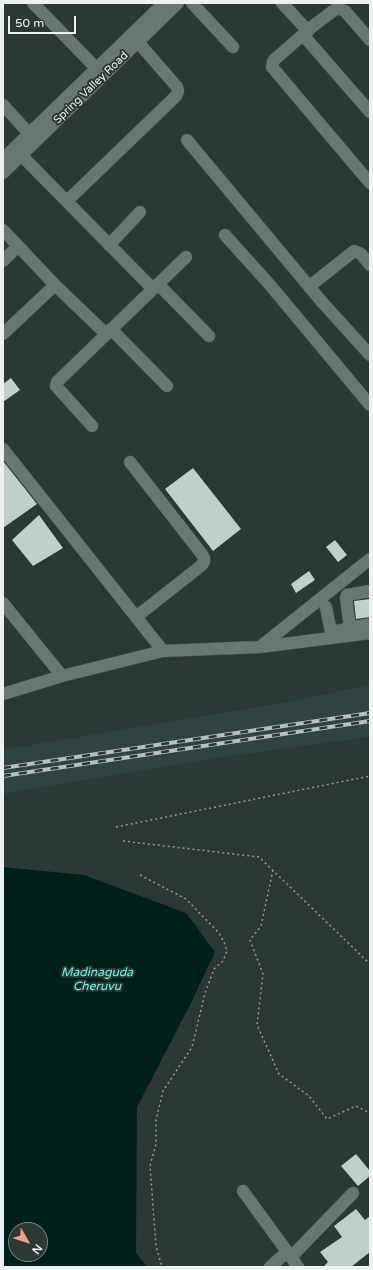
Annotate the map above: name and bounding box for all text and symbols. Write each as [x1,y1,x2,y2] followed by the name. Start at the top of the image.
[10,8,78,34] scale bar
[15,16,44,30] text: 50 m
[51,49,131,127] street label: Spring Valley Road
[61,966,133,994] water label: Madinaguda Cheruvu
[8,1222,48,1262] north arrow
[29,1242,45,1257] text: N

